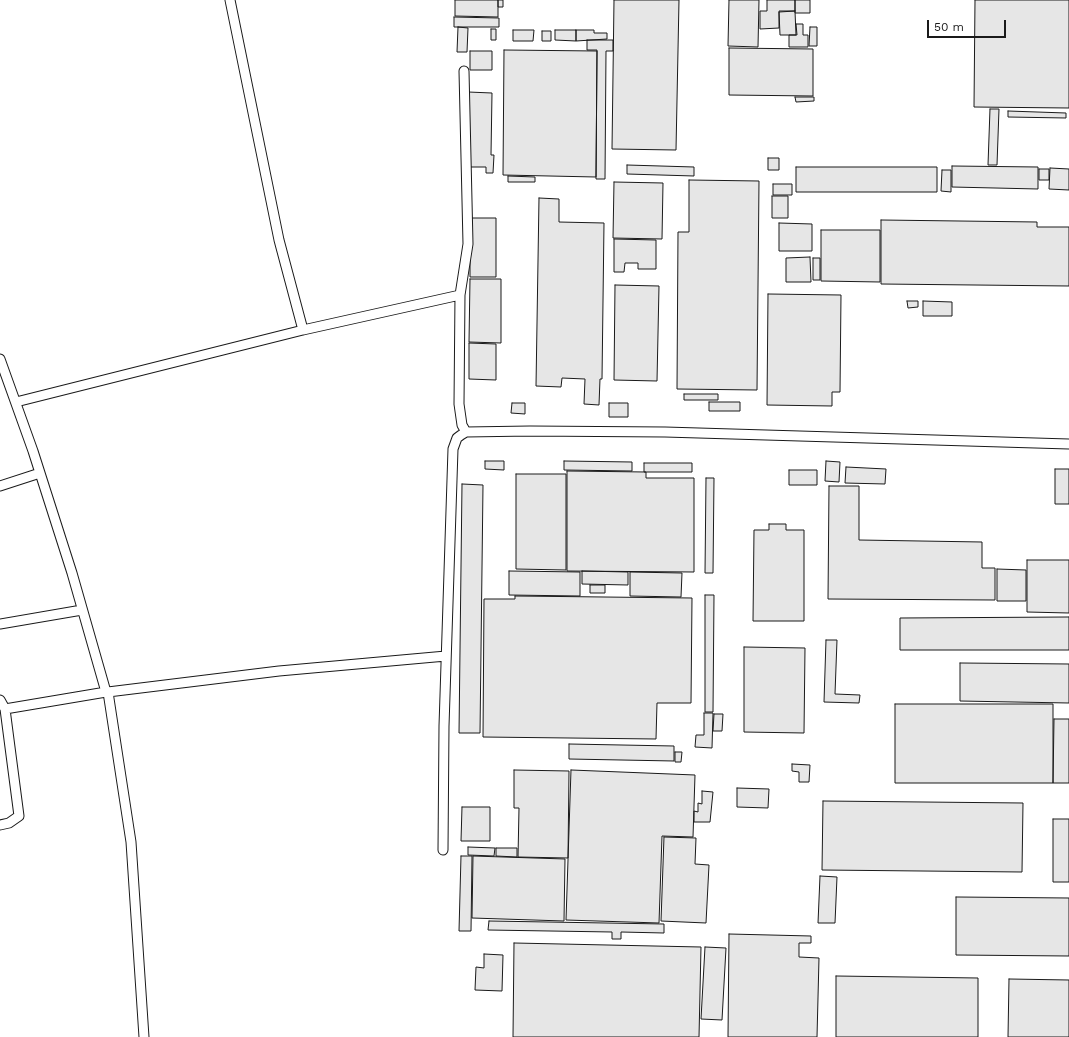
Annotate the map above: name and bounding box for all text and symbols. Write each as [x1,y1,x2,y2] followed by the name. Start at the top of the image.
[929,12,1008,38] scale bar
[934,20,964,34] text: 50 m

